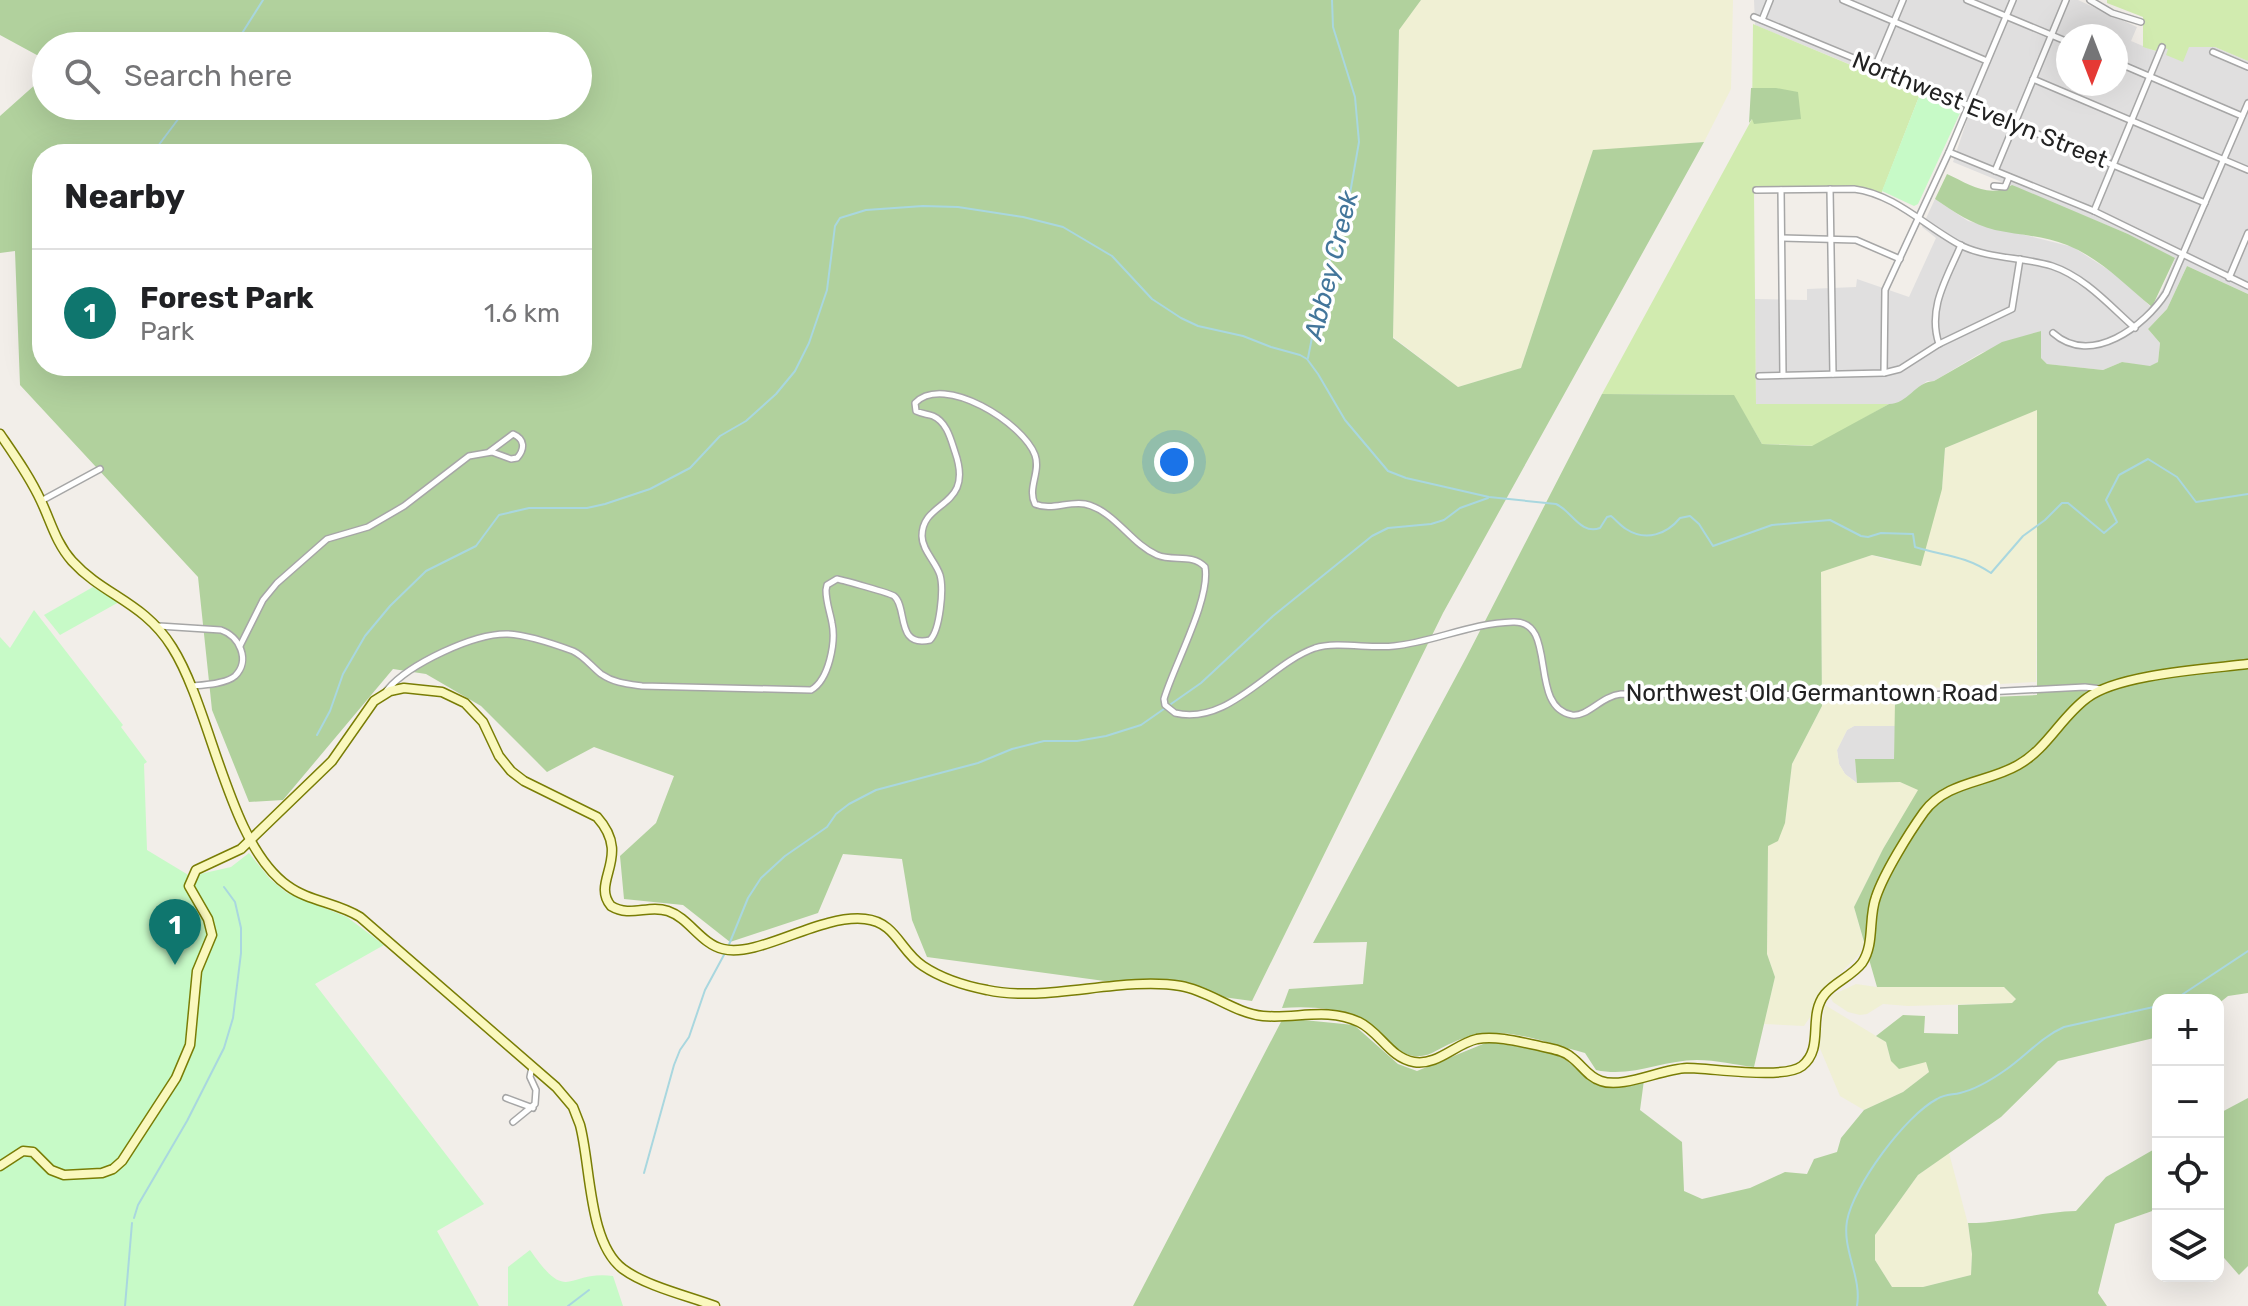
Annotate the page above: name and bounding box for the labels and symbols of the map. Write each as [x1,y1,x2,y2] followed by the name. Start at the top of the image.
[2056,24,2128,96] north arrow
[1848,46,2112,174] street label: Northwest Evelyn Street
[1298,187,1365,345] water label: Abbey Creek
[1154,442,1194,482] your location
[1626,679,1998,707] street label: Northwest Old Germantown Road
[149,899,201,965] pin: 1

